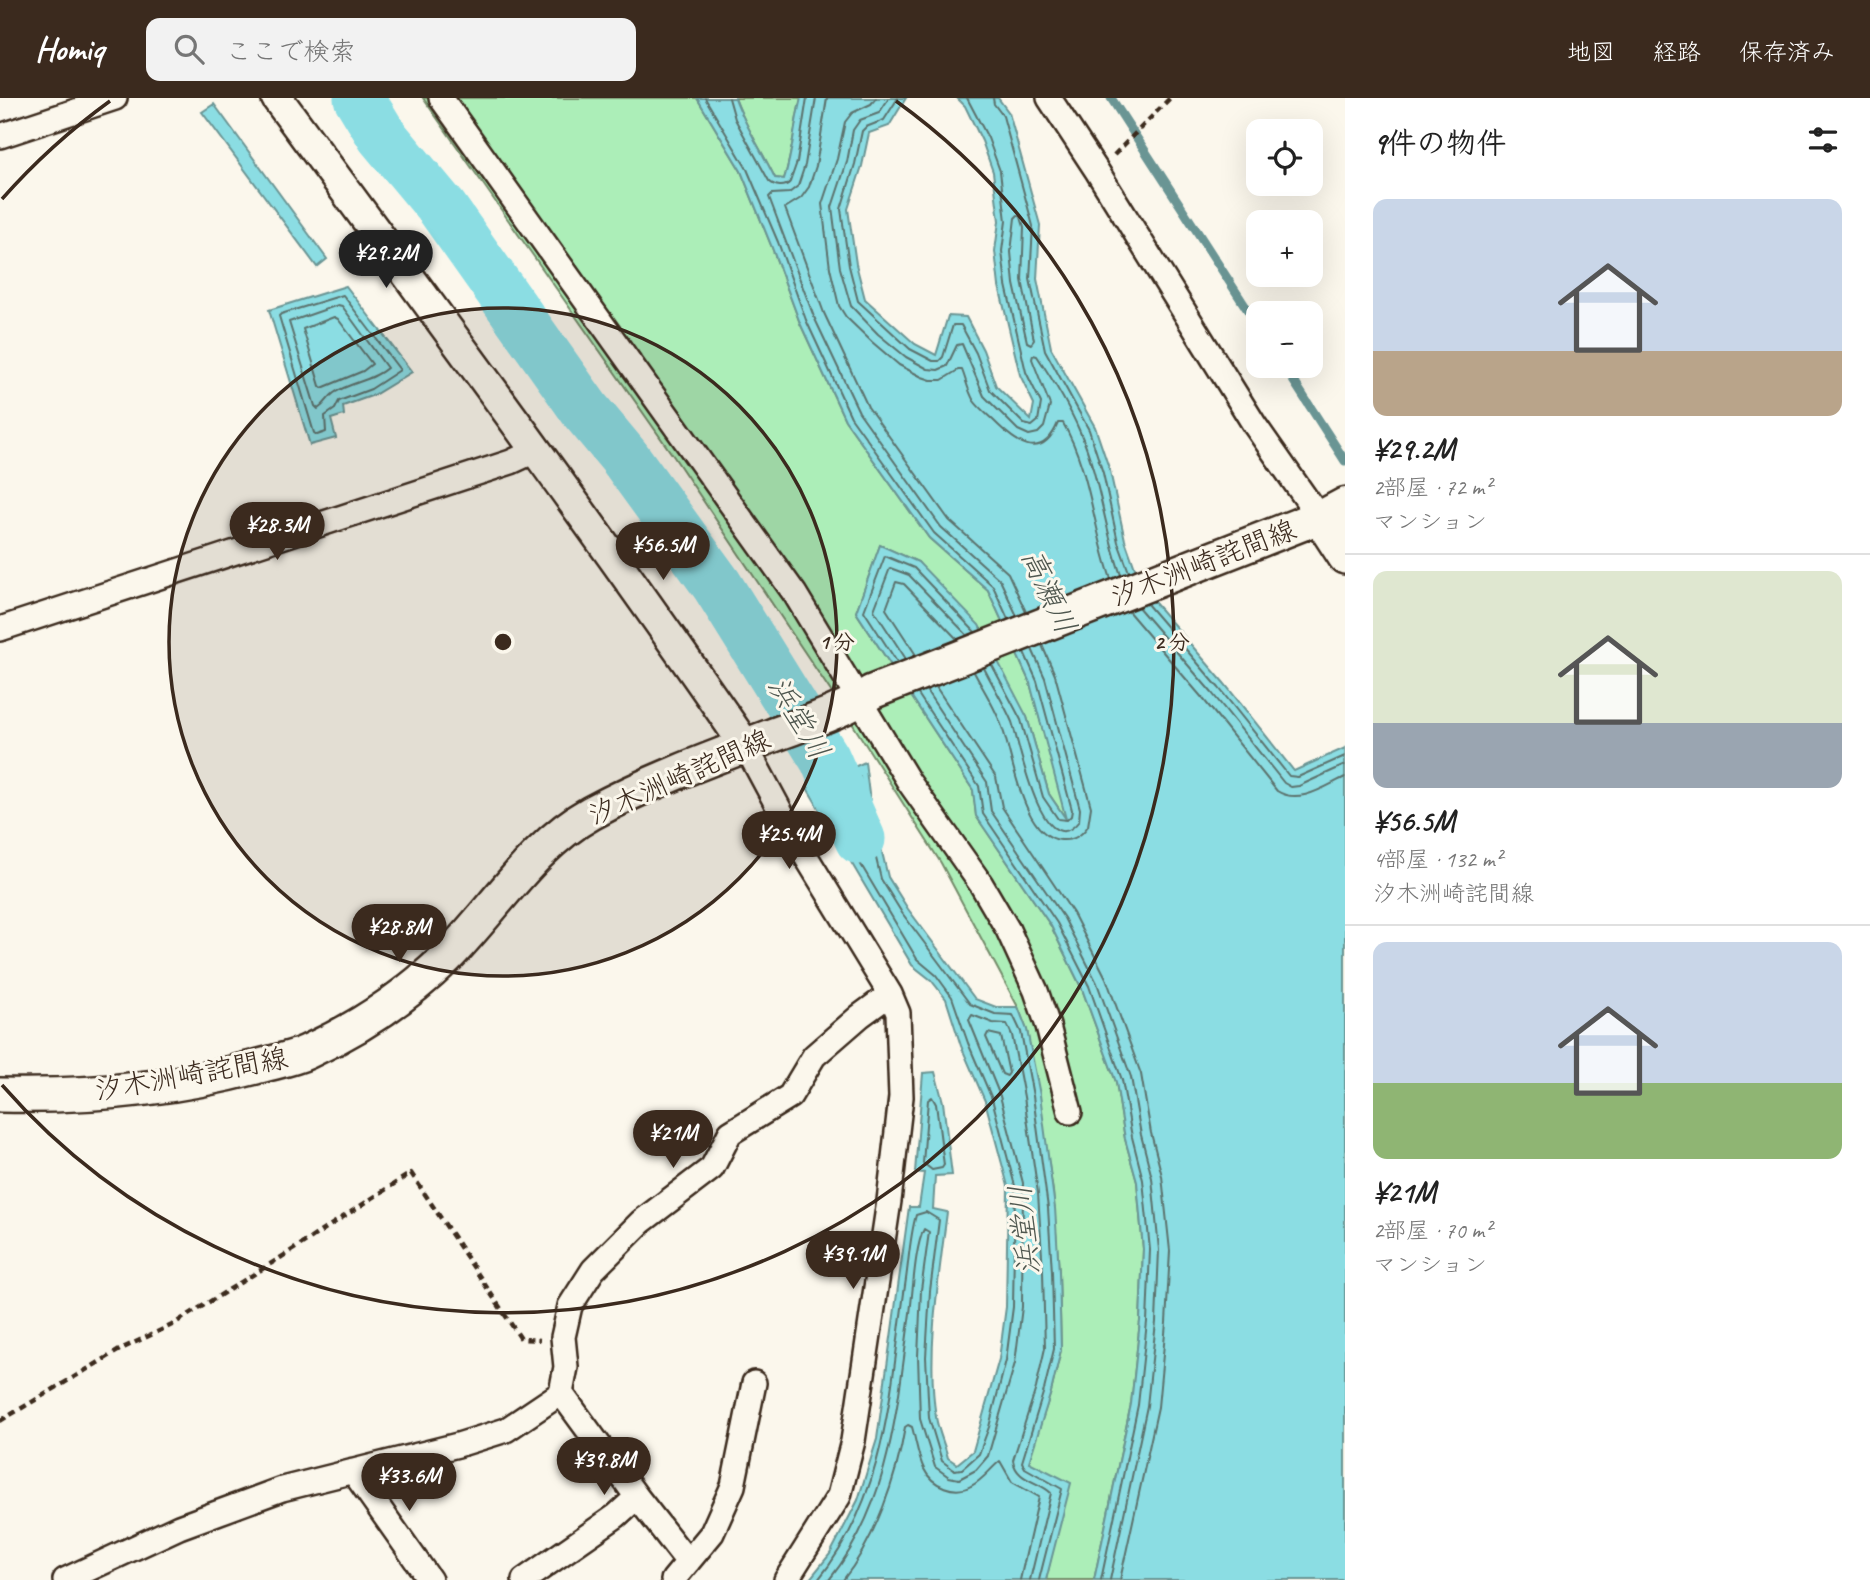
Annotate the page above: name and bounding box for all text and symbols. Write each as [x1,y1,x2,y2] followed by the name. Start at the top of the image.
[146,18,636,81] search box
[35,28,104,70] text: Homiq
[170,30,208,68] icon: search
[226,35,356,68] text: ここで検索
[1567,37,1615,67] text: 地図
[1653,37,1701,67] text: 経路
[1739,37,1835,67] text: 保存済み
[1246,119,1323,378] map controls
[1246,119,1323,196] button: locate
[1804,121,1842,159] icon: filters
[1373,124,1506,162] text: 9件の物件
[1246,210,1323,287] button: +
[329,230,443,290] pin: ¥29.2M
[355,238,417,267] text: ¥29.2M
[1545,245,1671,371] icon: home
[1246,301,1323,378] button: −
[1373,430,1454,468] text: ¥29.2M
[1373,473,1491,502] text: 2部屋 · 72 m²
[220,503,334,562] pin: ¥28.3M
[1373,507,1487,536] text: マンション
[246,510,308,539] text: ¥28.3M
[1105,512,1301,614] street label: 汐木洲崎詫間線
[606,522,720,582] pin: ¥56.5M
[632,530,694,559] text: ¥56.5M
[1013,542,1085,640] water label: 高瀬川
[1545,617,1671,743] icon: home
[819,629,855,655] text: 1 分
[1154,629,1190,655] text: 2 分
[491,630,515,654] centre of rings
[760,670,838,766] water label: 浜堂川
[582,721,776,833] street label: 汐木洲崎詫間線
[1373,802,1454,840] text: ¥56.5M
[732,812,846,871] pin: ¥25.4M
[758,819,820,848] text: ¥25.4M
[1373,845,1502,874] text: 4部屋 · 132 m²
[1373,879,1534,908] text: 汐木洲崎詫間線
[342,904,456,964] pin: ¥28.8M
[368,912,430,941] text: ¥28.8M
[1545,988,1671,1114] icon: home
[91,1040,291,1108] street label: 汐木洲崎詫間線
[632,1110,714,1170] pin: ¥21M
[649,1118,697,1147] text: ¥21M
[1373,1173,1435,1211] text: ¥21M
[1000,1183,1048,1277] water label: 浜堂川
[1373,1216,1491,1245] text: 2部屋 · 70 m²
[796,1232,910,1291] pin: ¥39.1M
[822,1239,884,1268] text: ¥39.1M
[1373,1250,1487,1279] text: マンション
[547,1438,661,1497] pin: ¥39.8M
[573,1445,635,1474] text: ¥39.8M
[352,1454,466,1513] pin: ¥33.6M
[377,1461,441,1490] text: ¥33.6M

